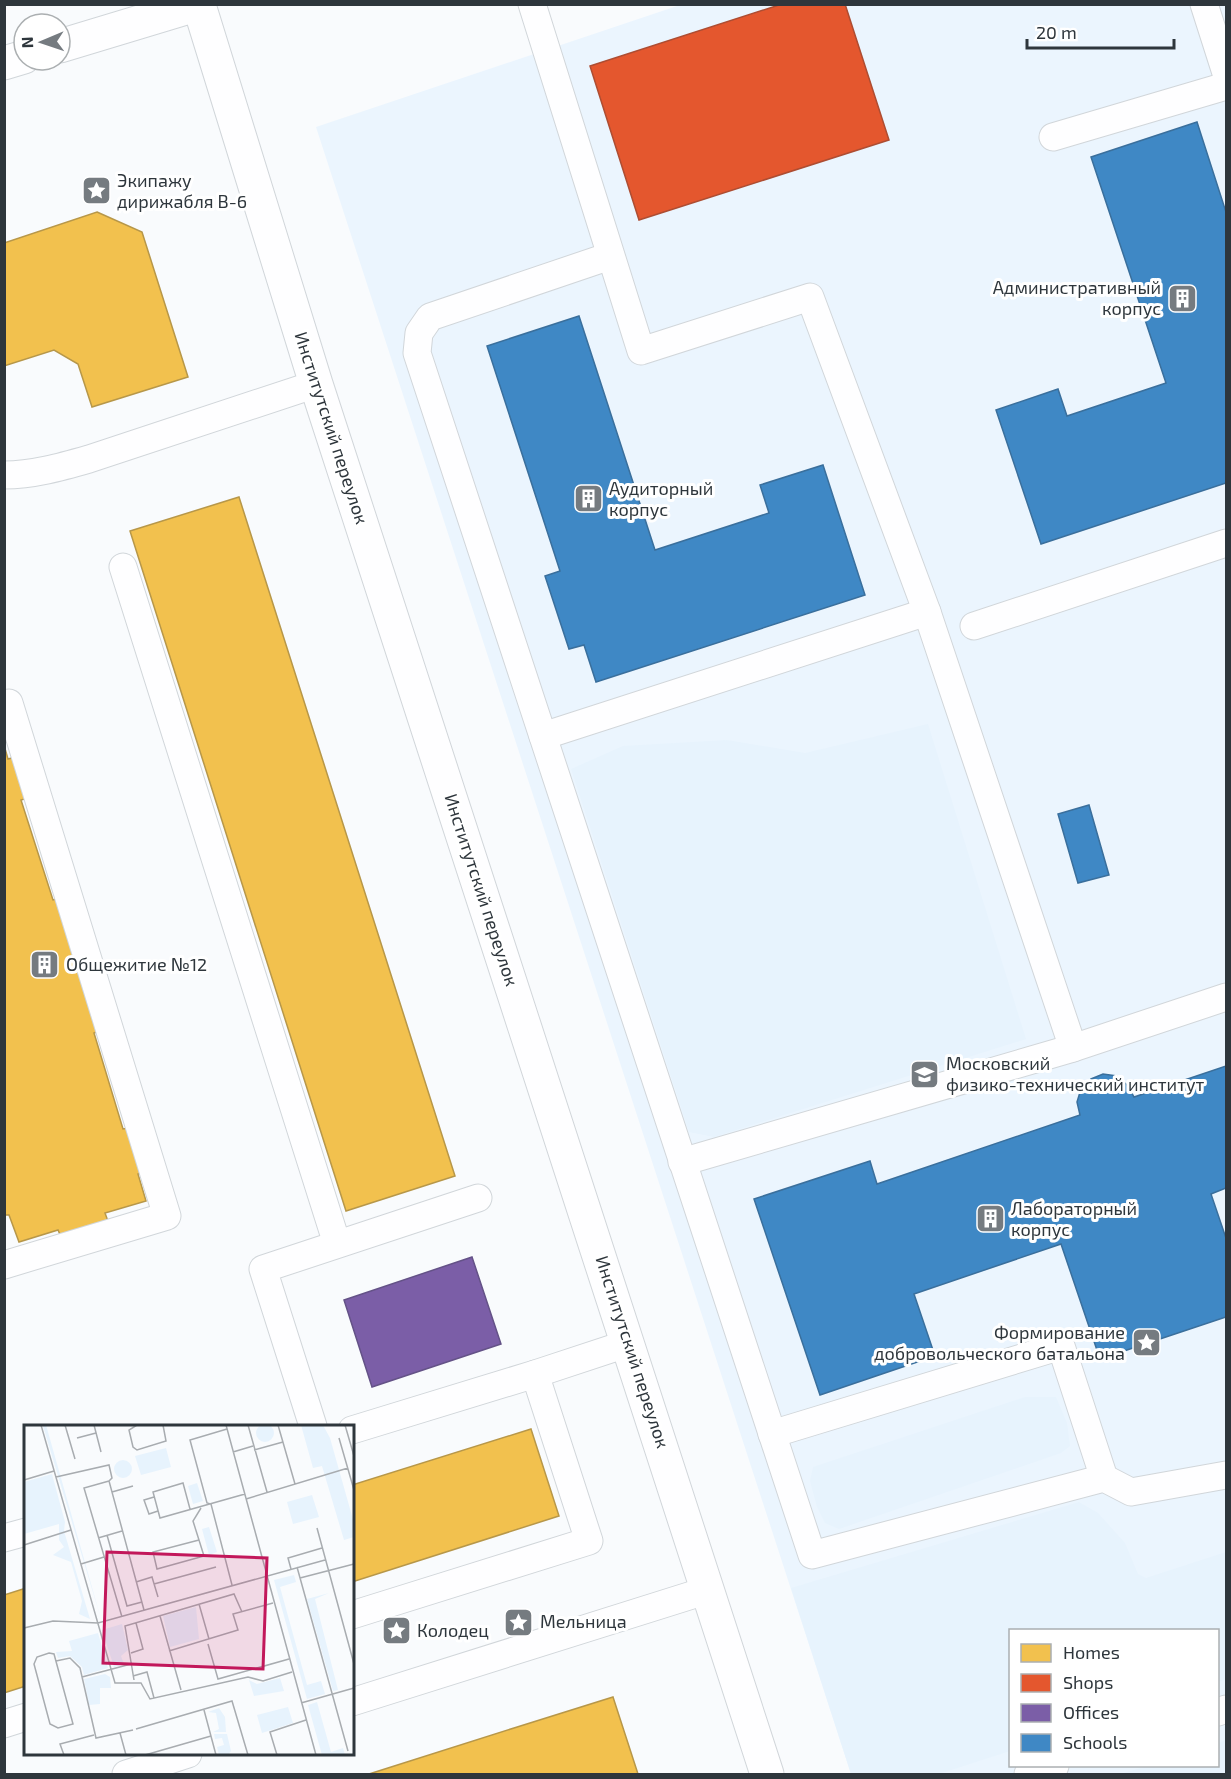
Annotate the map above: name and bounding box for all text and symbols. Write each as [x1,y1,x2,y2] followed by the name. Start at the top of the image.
[12,12,72,72] north arrow
[1027,12,1174,50] scale bar
[1036,21,1077,43] text: 20 m
[17,36,36,49] text: N
[117,169,247,212] place label: Экипажу дирижабля В-6
[80,175,112,207] place icon: Экипажу дирижабля В-6
[993,276,1161,319] place label: Административный корпус
[1166,282,1198,314] building icon: Административный корпус
[290,329,374,527] street label: Институтский переулок
[609,477,713,520] place label: Аудиторный корпус
[572,483,604,515] building icon: Аудиторный корпус
[440,791,524,989] street label: Институтский переулок
[29,949,61,981] building icon: Общежитие №12
[66,953,207,975] place label: Общежитие №12
[946,1052,1205,1095] place label: Московский физико-технический институт
[909,1058,941,1090] school or university icon: Московский физико-технический институт
[1011,1197,1137,1240] place label: Лабораторный корпус
[974,1203,1006,1235] building icon: Лабораторный корпус
[591,1253,675,1451] street label: Институтский переулок
[874,1321,1125,1364] place label: Формирование добровольческого батальона
[1130,1327,1162,1359] place icon: Формирование добровольческого батальона
[24,1425,354,1755] inset map
[503,1606,535,1638] place icon: Мельница
[540,1610,627,1632] place label: Мельница
[380,1615,412,1647] place icon: Колодец
[417,1619,489,1641] place label: Колодец
[1009,1629,1219,1767] legend
[1063,1641,1120,1663] text: Homes
[1063,1671,1113,1693] text: Shops
[1063,1701,1119,1723] text: Offices
[1063,1731,1127,1753] text: Schools

